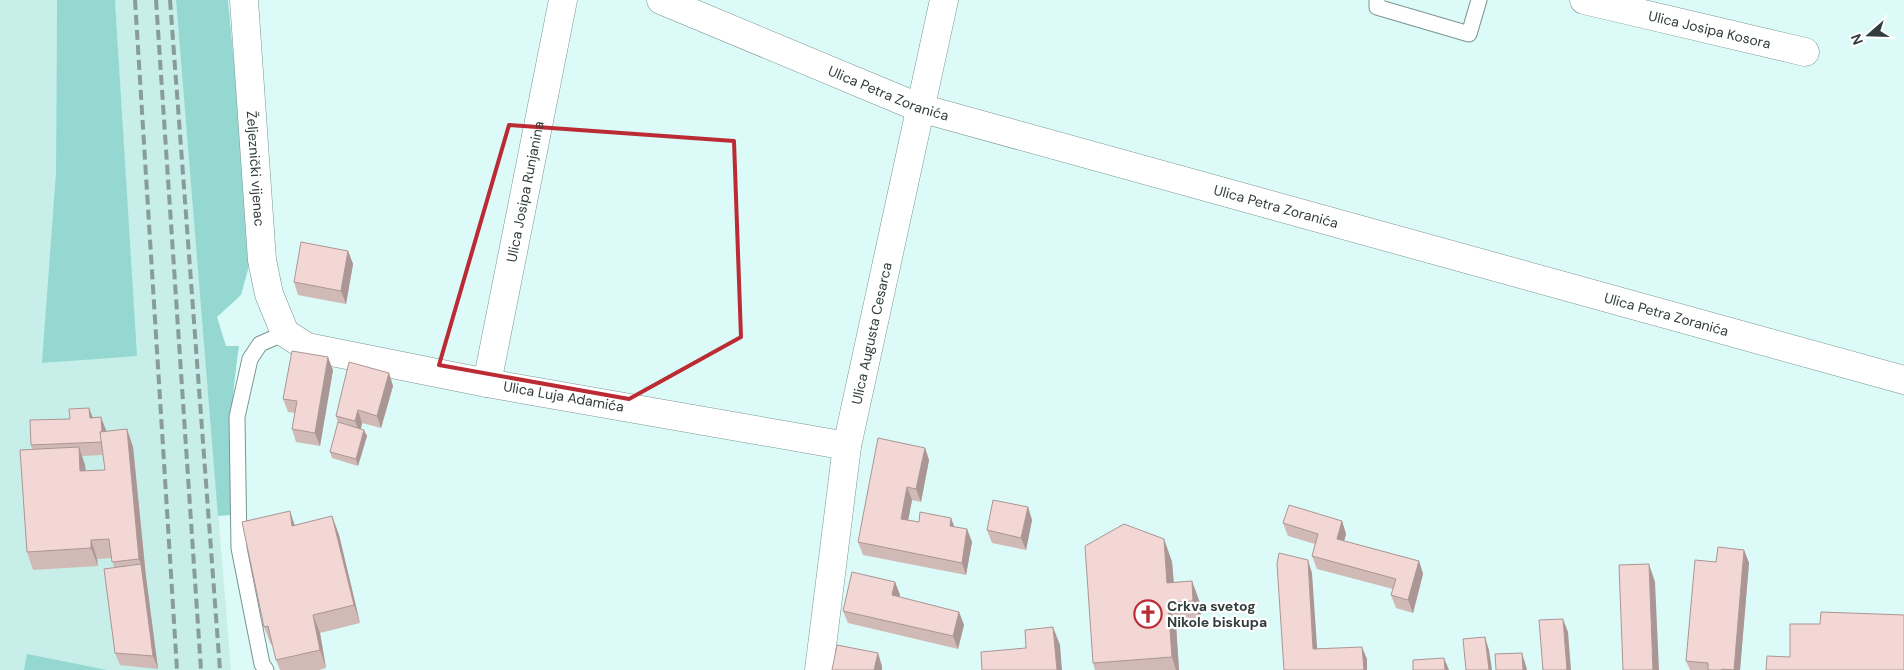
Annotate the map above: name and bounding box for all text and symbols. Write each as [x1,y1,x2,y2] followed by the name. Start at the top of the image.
[1647,6,1773,53] street label: Ulica Josipa Kosora
[1844,10,1894,60] north arrow
[1847,32,1867,47] text: N
[825,62,951,125] street label: Ulica Petra Zoranića
[243,110,269,227] street label: Željeznički vijenac
[502,120,548,264] street label: Ulica Josipa Runjanina
[1212,181,1340,232] street label: Ulica Petra Zoranića
[847,261,896,406] street label: Ulica Augusta Cesarca
[1602,289,1731,340] street label: Ulica Petra Zoranića
[502,377,625,416] street label: Ulica Luja Adamića
[1167,597,1267,631] place label: Crkva svetog Nikole biskupa
[1133,599,1163,629] church icon: Crkva svetog Nikole biskupa

